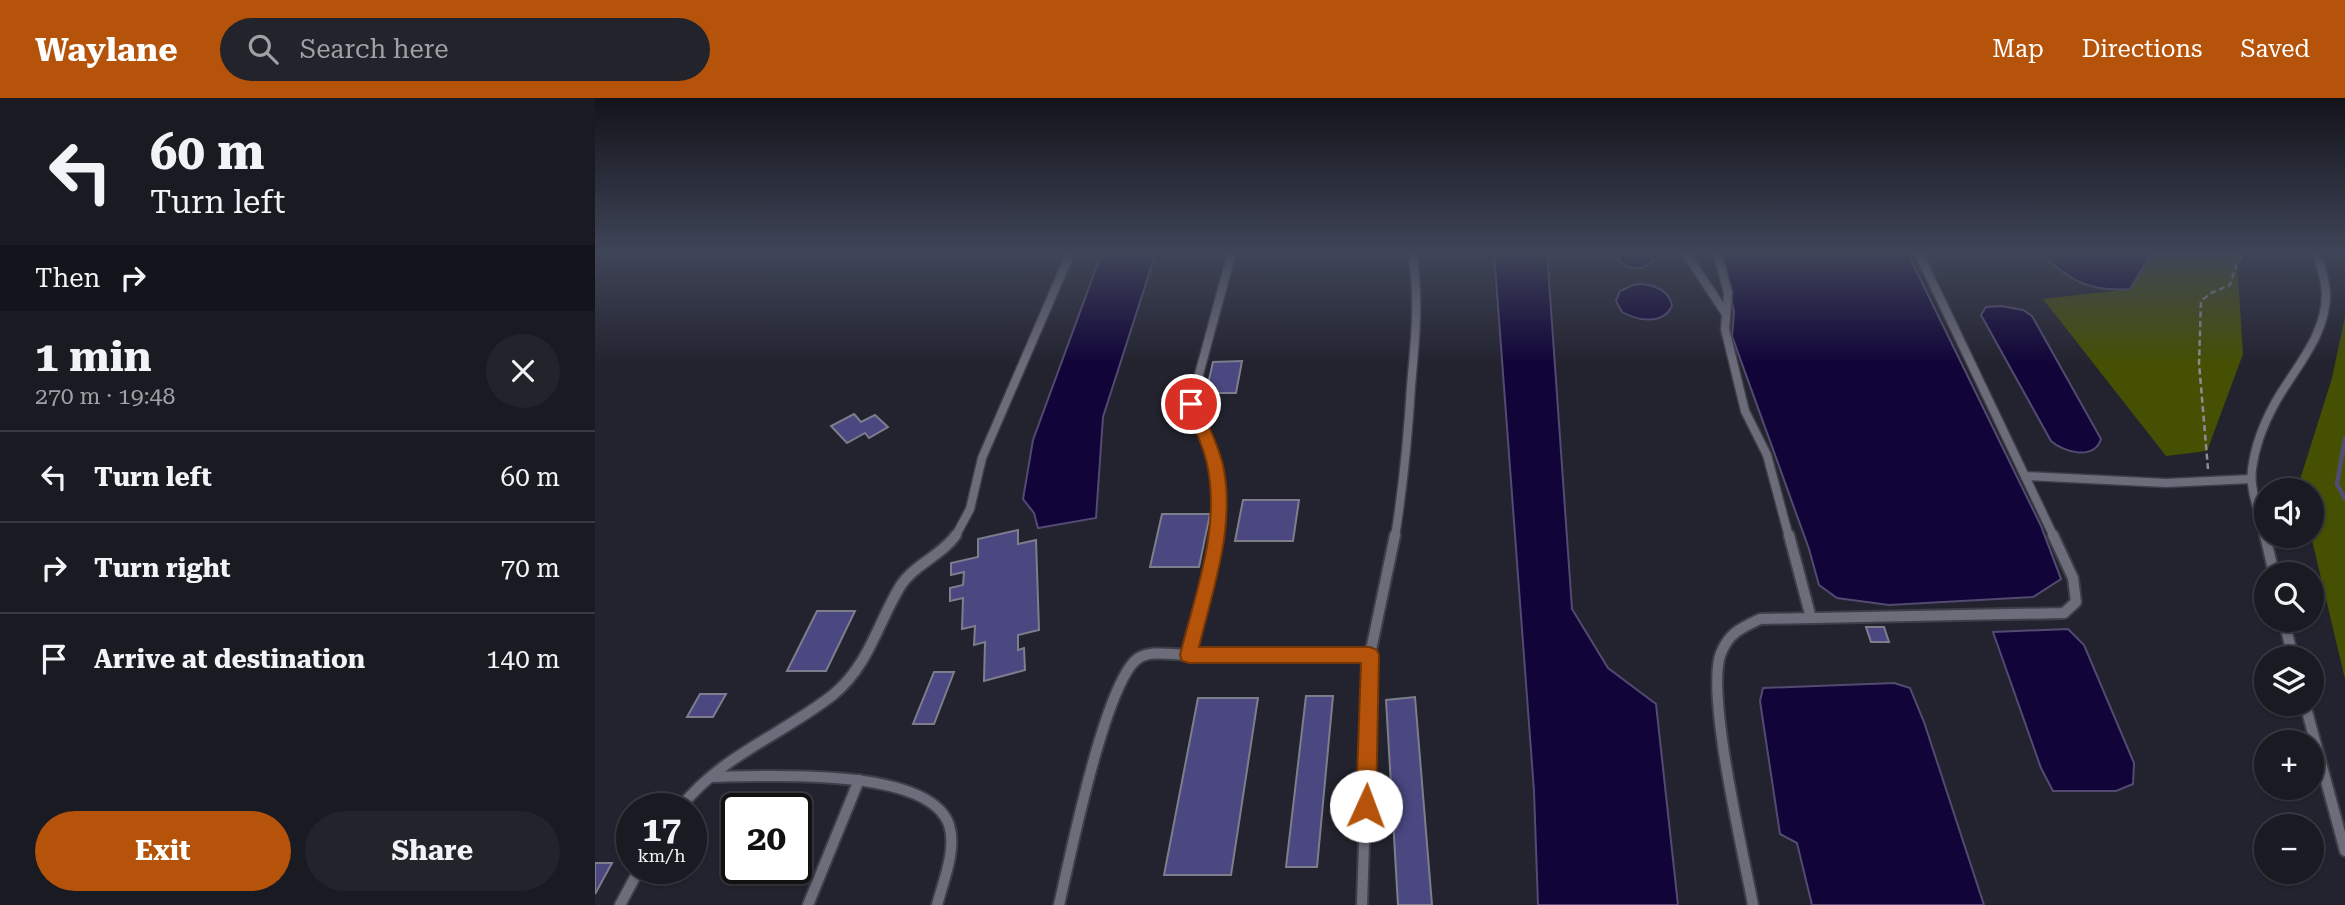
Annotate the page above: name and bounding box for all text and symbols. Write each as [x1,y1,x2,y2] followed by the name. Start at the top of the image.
[220,18,710,81] search box
[35,30,178,69] text: Waylane
[244,30,282,68] icon: search
[300,34,449,64] text: Search here
[1992,35,2044,63] text: Map
[2082,35,2202,63] text: Directions
[2240,35,2310,63] text: Saved
[150,124,265,181] text: 60 m
[35,126,126,217] icon: left
[150,183,285,221] text: Turn left
[114,259,152,297] icon: right
[35,263,100,293] text: Then
[35,332,152,381] text: 1 min
[486,334,560,408] button: close
[1161,374,1221,434] pin
[35,383,175,410] text: 270 m · 19:48
[1172,385,1210,423] icon: arrive
[35,458,73,496] icon: left
[94,462,212,492] text: Turn left
[501,462,560,492] text: 60 m
[2254,478,2324,884] map controls
[2254,478,2324,548] button: sound
[35,549,73,587] icon: right
[94,553,230,583] text: Turn right
[501,553,560,583] text: 70 m
[2254,562,2324,632] button: search
[35,640,73,678] icon: arrive
[94,644,365,674] text: Arrive at destination
[486,644,560,674] text: 140 m
[2254,646,2324,716] button: layers
[2254,730,2324,800] button: +
[1329,769,1403,843] position arrow
[721,793,812,884] speed limit sign: 20
[642,809,681,850] text: 17
[35,811,291,891] button: Exit
[305,811,560,891] button: Share
[2254,814,2324,884] button: −
[637,845,686,866] text: km/h

